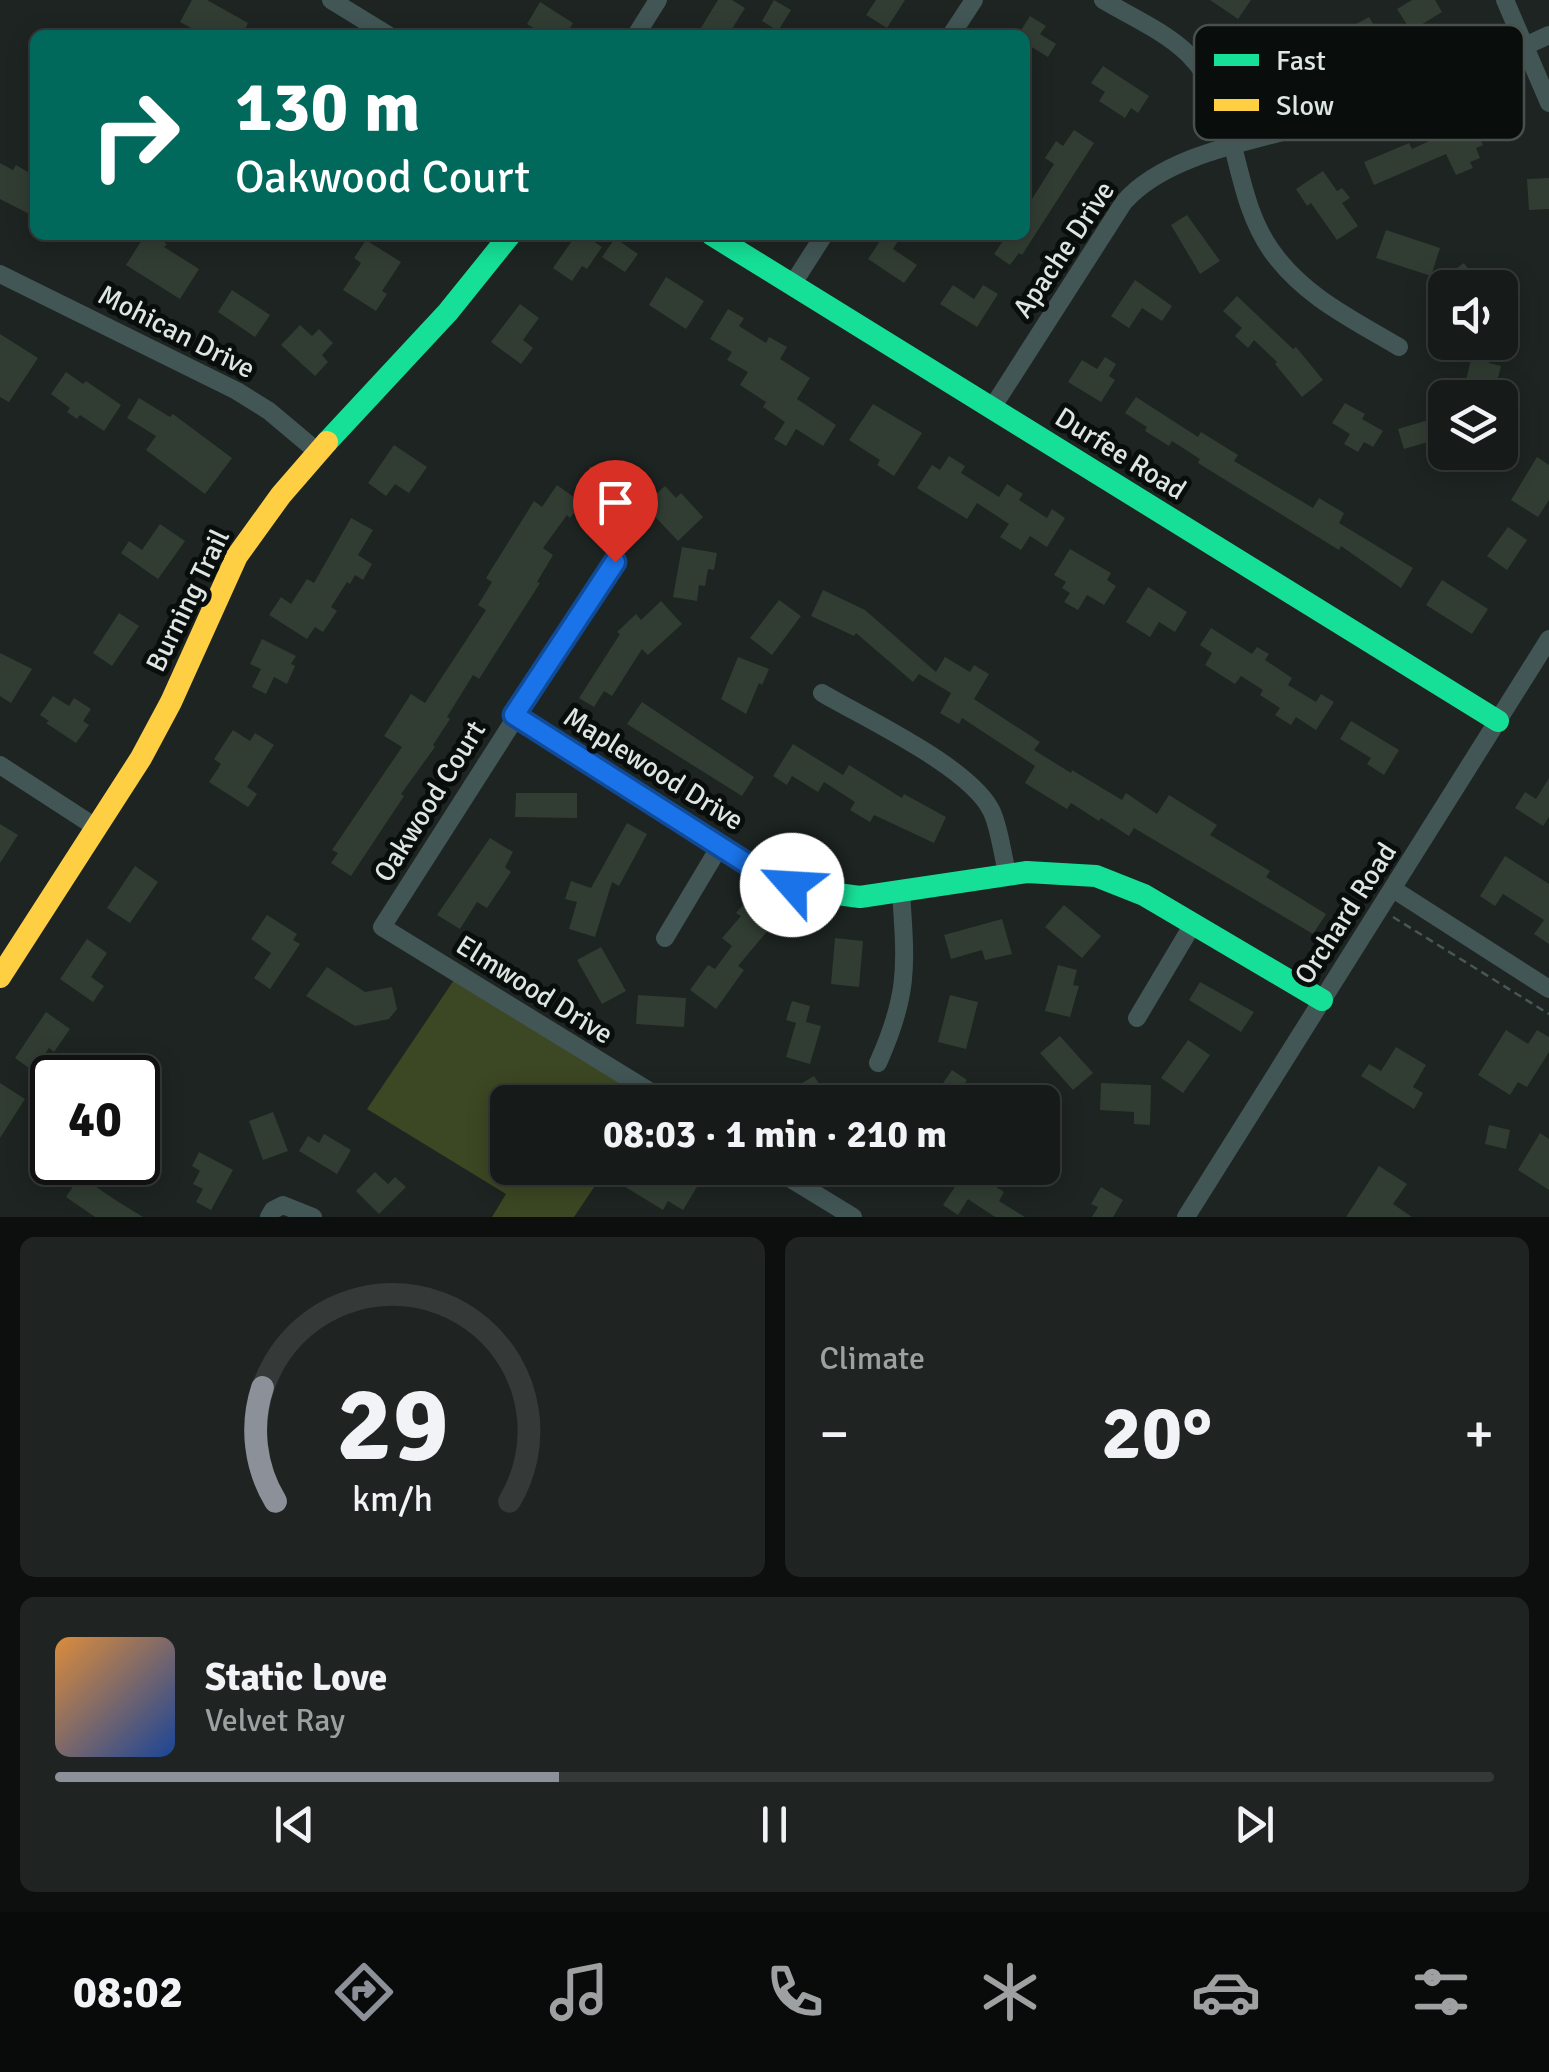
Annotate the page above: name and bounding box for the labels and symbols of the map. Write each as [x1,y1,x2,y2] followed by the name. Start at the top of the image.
[1194,25,1524,140] legend
[1276,44,1326,78] text: Fast
[1276,89,1334,123] text: Slow
[1006,175,1122,324] street label: Apache Drive
[92,278,261,386] street label: Mohican Drive
[1049,400,1192,507] street label: Durfee Road
[573,460,658,563] pin
[139,524,237,677] street label: Burning Trail
[557,700,750,838] street label: Maplewood Drive
[367,715,493,888] street label: Oakwood Court
[740,833,844,937] position arrow
[1288,836,1404,991] street label: Orchard Road
[450,928,619,1052] street label: Elmwood Drive
[30,1055,160,1185] speed limit sign: 40

